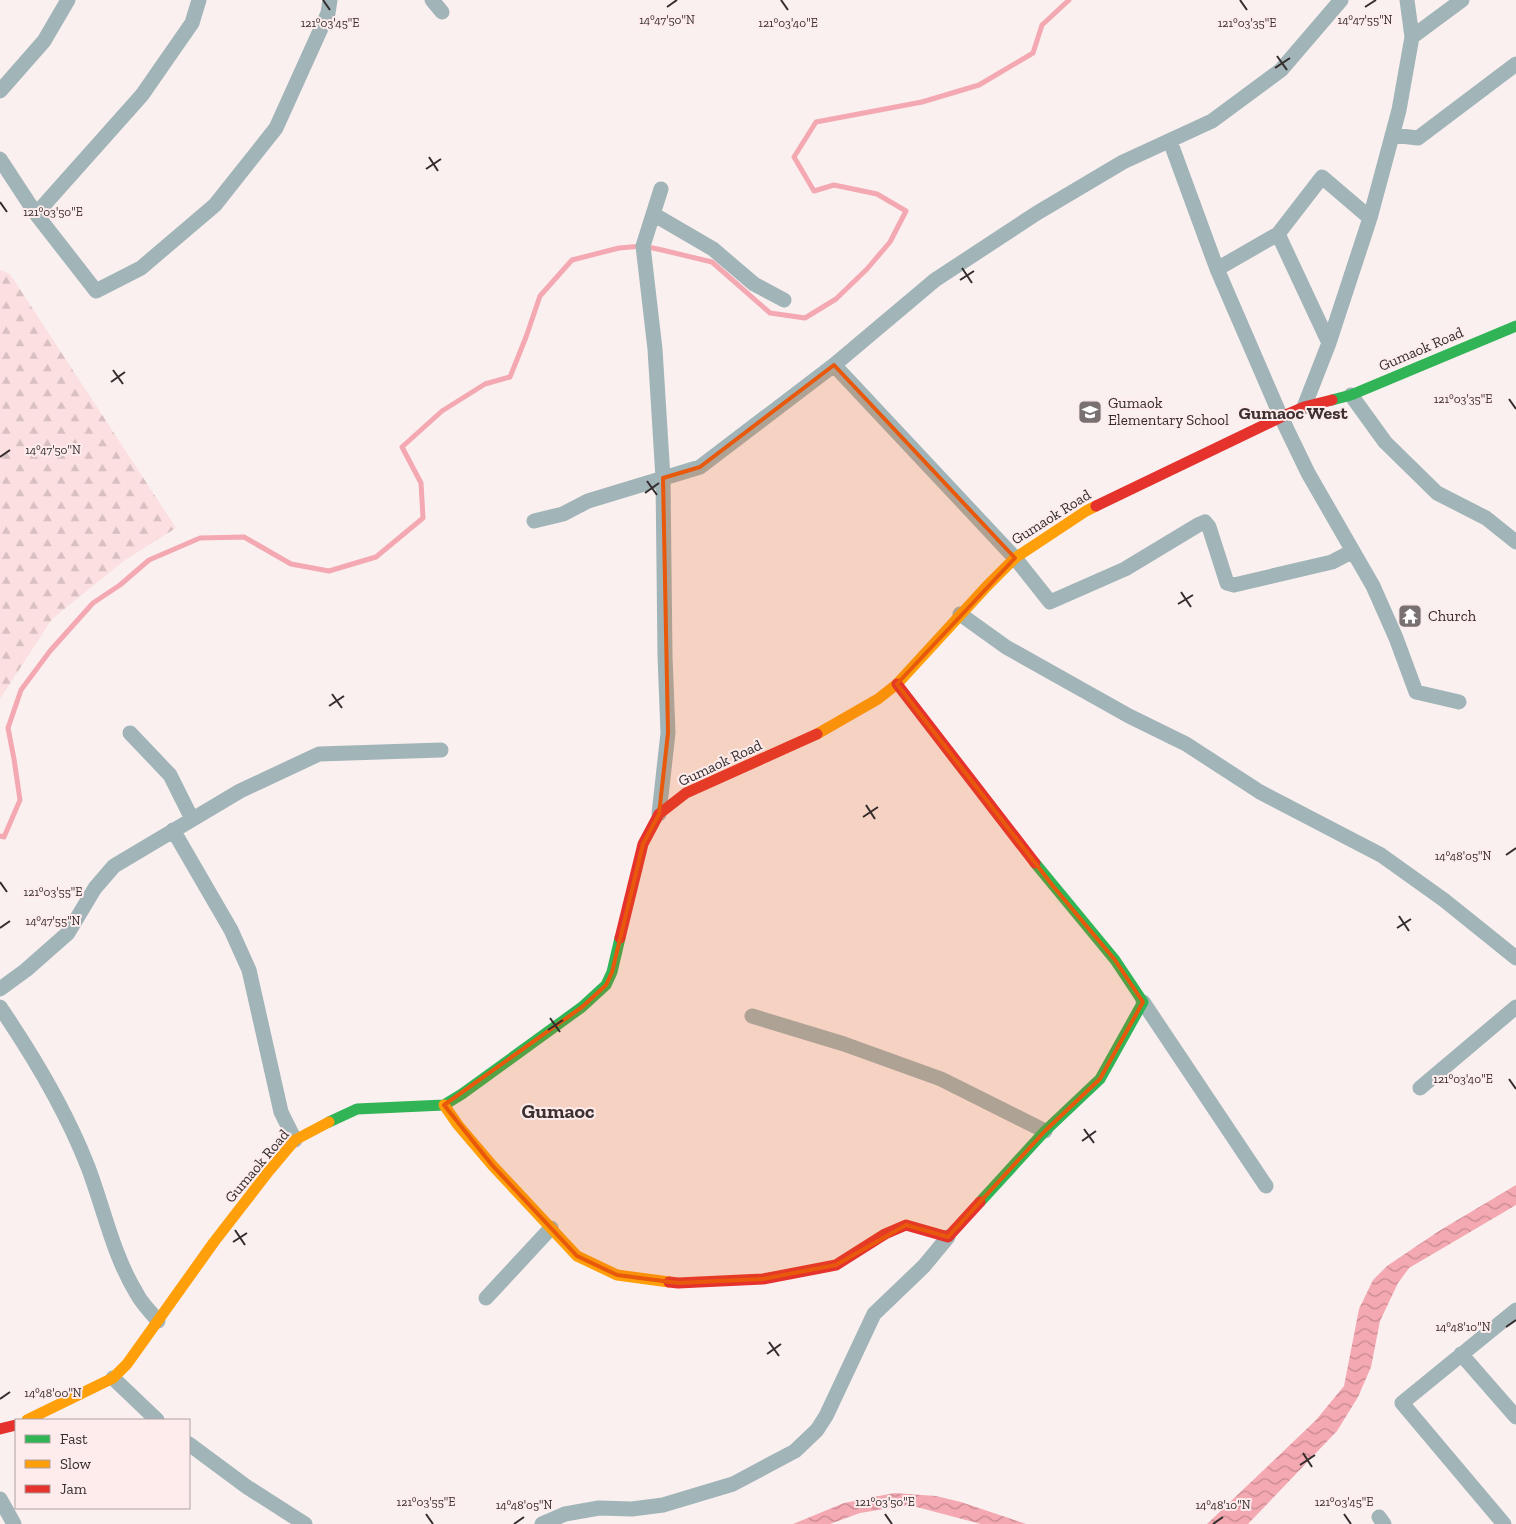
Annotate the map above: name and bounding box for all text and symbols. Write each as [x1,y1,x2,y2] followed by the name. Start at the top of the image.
[639,13,695,27] text: 14°47'50"N
[1338,13,1393,27] text: 14°47'55"N
[301,16,359,30] text: 121°03'45"E
[758,16,818,30] text: 121°03'40"E
[1218,16,1276,30] text: 121°03'35"E
[23,205,83,219] text: 121°03'50"E
[1376,323,1467,375] street label: Gumaok Road
[1434,392,1492,406] text: 121°03'35"E
[1108,394,1229,429] place label: Gumaok Elementary School
[1077,399,1103,425] school or university icon: Gumaok Elementary School
[1238,402,1348,424] district label: Gumaoc West
[25,443,81,457] text: 14°47'50"N
[1008,485,1095,549] street label: Gumaok Road
[1397,603,1423,629] temple icon: Church
[1428,607,1477,625] place label: Church
[675,735,765,790] street label: Gumaok Road
[1435,849,1491,863] text: 14°48'05"N
[24,885,82,899] text: 121°03'55"E
[26,914,81,928] text: 14°47'55"N
[1433,1072,1493,1086] text: 121°03'40"E
[522,1099,595,1123] district label: Gumaoc
[221,1125,293,1206] street label: Gumaok Road
[1435,1320,1491,1334] text: 14°48'10"N
[24,1386,82,1400] text: 14°48'00"N
[15,1419,190,1509] legend
[60,1430,88,1448] text: Fast
[60,1455,92,1473] text: Slow
[60,1480,87,1498] text: Jam
[397,1495,455,1509] text: 121°03'55"E
[855,1495,915,1509] text: 121°03'50"E
[1315,1495,1373,1509] text: 121°03'45"E
[496,1498,552,1512] text: 14°48'05"N
[1195,1498,1251,1512] text: 14°48'10"N

